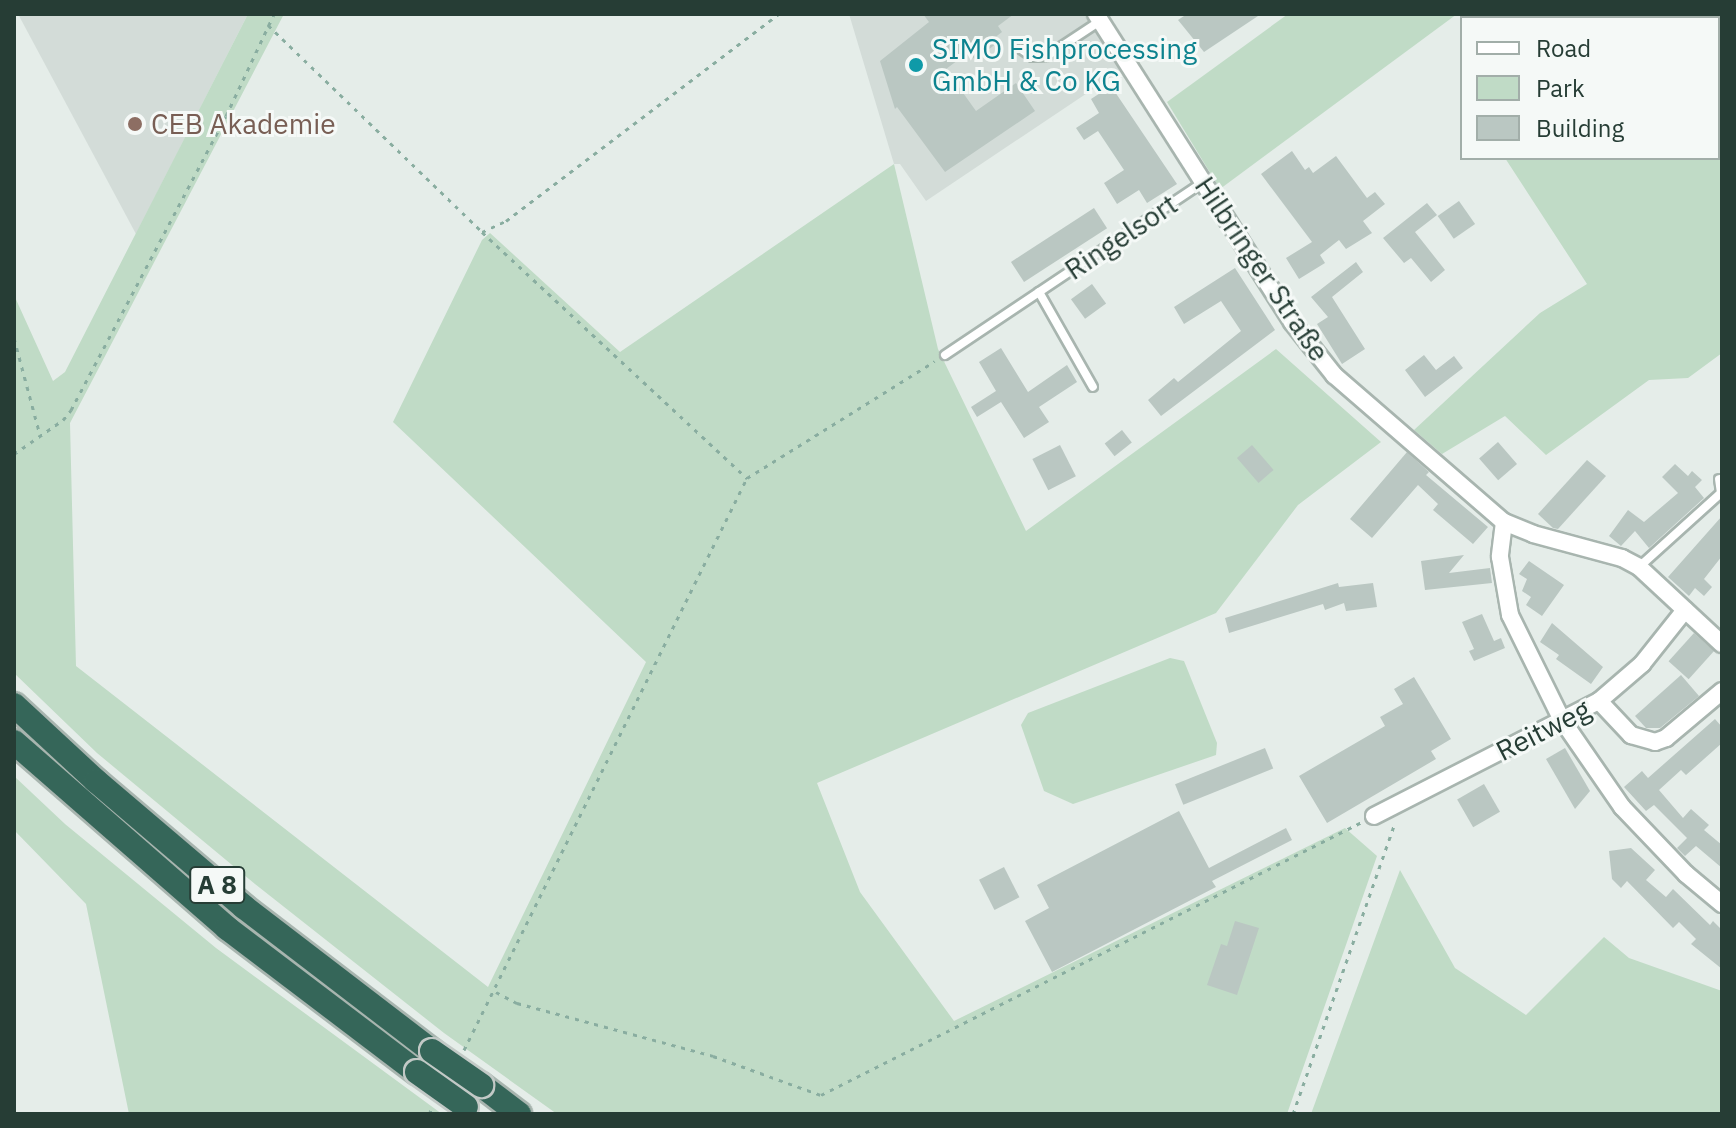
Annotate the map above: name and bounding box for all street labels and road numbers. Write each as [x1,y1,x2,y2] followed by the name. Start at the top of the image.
[1188,170,1336,368] street label: Hilbringer Straße
[1059,187,1183,287] street label: Ringelsort
[1490,692,1596,768] street label: Reitweg
[189,863,245,907] road number: A 8

